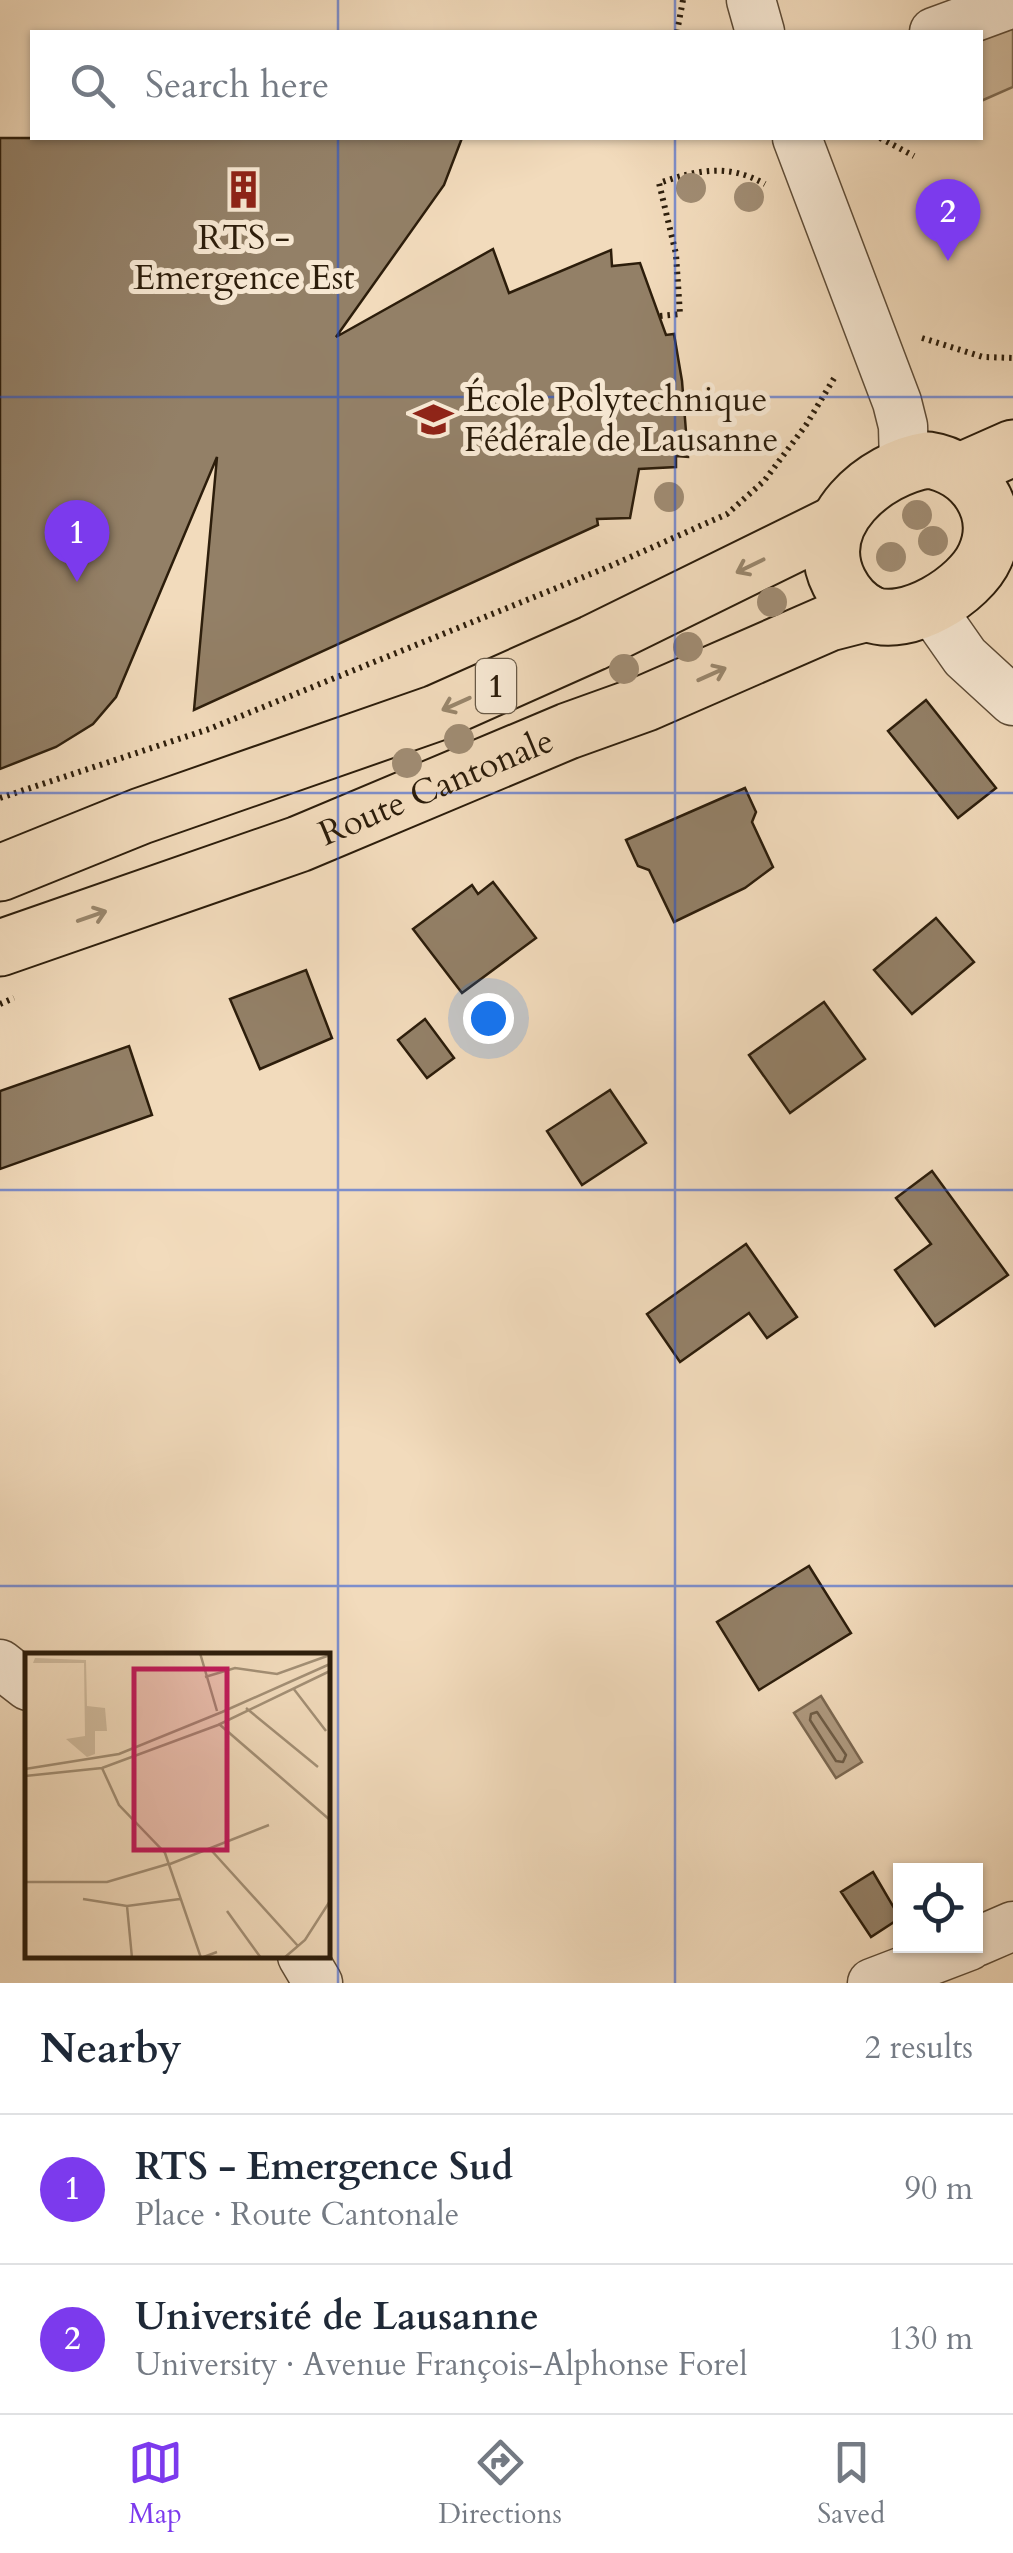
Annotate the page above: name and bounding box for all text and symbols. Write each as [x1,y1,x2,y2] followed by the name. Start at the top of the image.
[30,30,983,140] search box
[65,58,120,113] icon: search
[145,59,329,111] text: Search here
[223,169,265,211] building icon: RTS - Emergence Est
[916,178,980,261] pin: 2
[134,214,354,302] place label: RTS - Emergence Est
[464,376,778,464] place label: École Polytechnique Fédérale de Lausanne
[413,398,455,440] school or university icon: École Polytechnique Fédérale de Lausanne
[44,500,110,582] pin: 1
[736,558,766,577] one-way arrow
[476,659,516,713] road number: 1
[696,664,727,682] one-way arrow
[441,696,472,714] one-way arrow
[312,717,561,858] street label: Route Cantonale
[76,906,108,924] one-way arrow
[463,993,514,1044] your location
[25,1653,330,1958] inset map
[893,1863,983,1953] map controls
[893,1863,983,1953] button: locate
[40,2020,182,2077] text: Nearby
[865,2026,973,2070] text: 2 results
[135,2141,513,2193] text: RTS - Emergence Sud
[64,2167,81,2211] text: 1
[905,2167,973,2211] text: 90 m
[135,2193,459,2237] text: Place · Route Cantonale
[135,2291,539,2343] text: Université de Lausanne
[64,2317,81,2361] text: 2
[888,2317,973,2361] text: 130 m
[135,2343,748,2387] text: University · Avenue François-Alphonse Forel
[128,2435,183,2533] tab: Map
[438,2435,562,2533] tab: Directions
[817,2435,885,2533] tab: Saved

